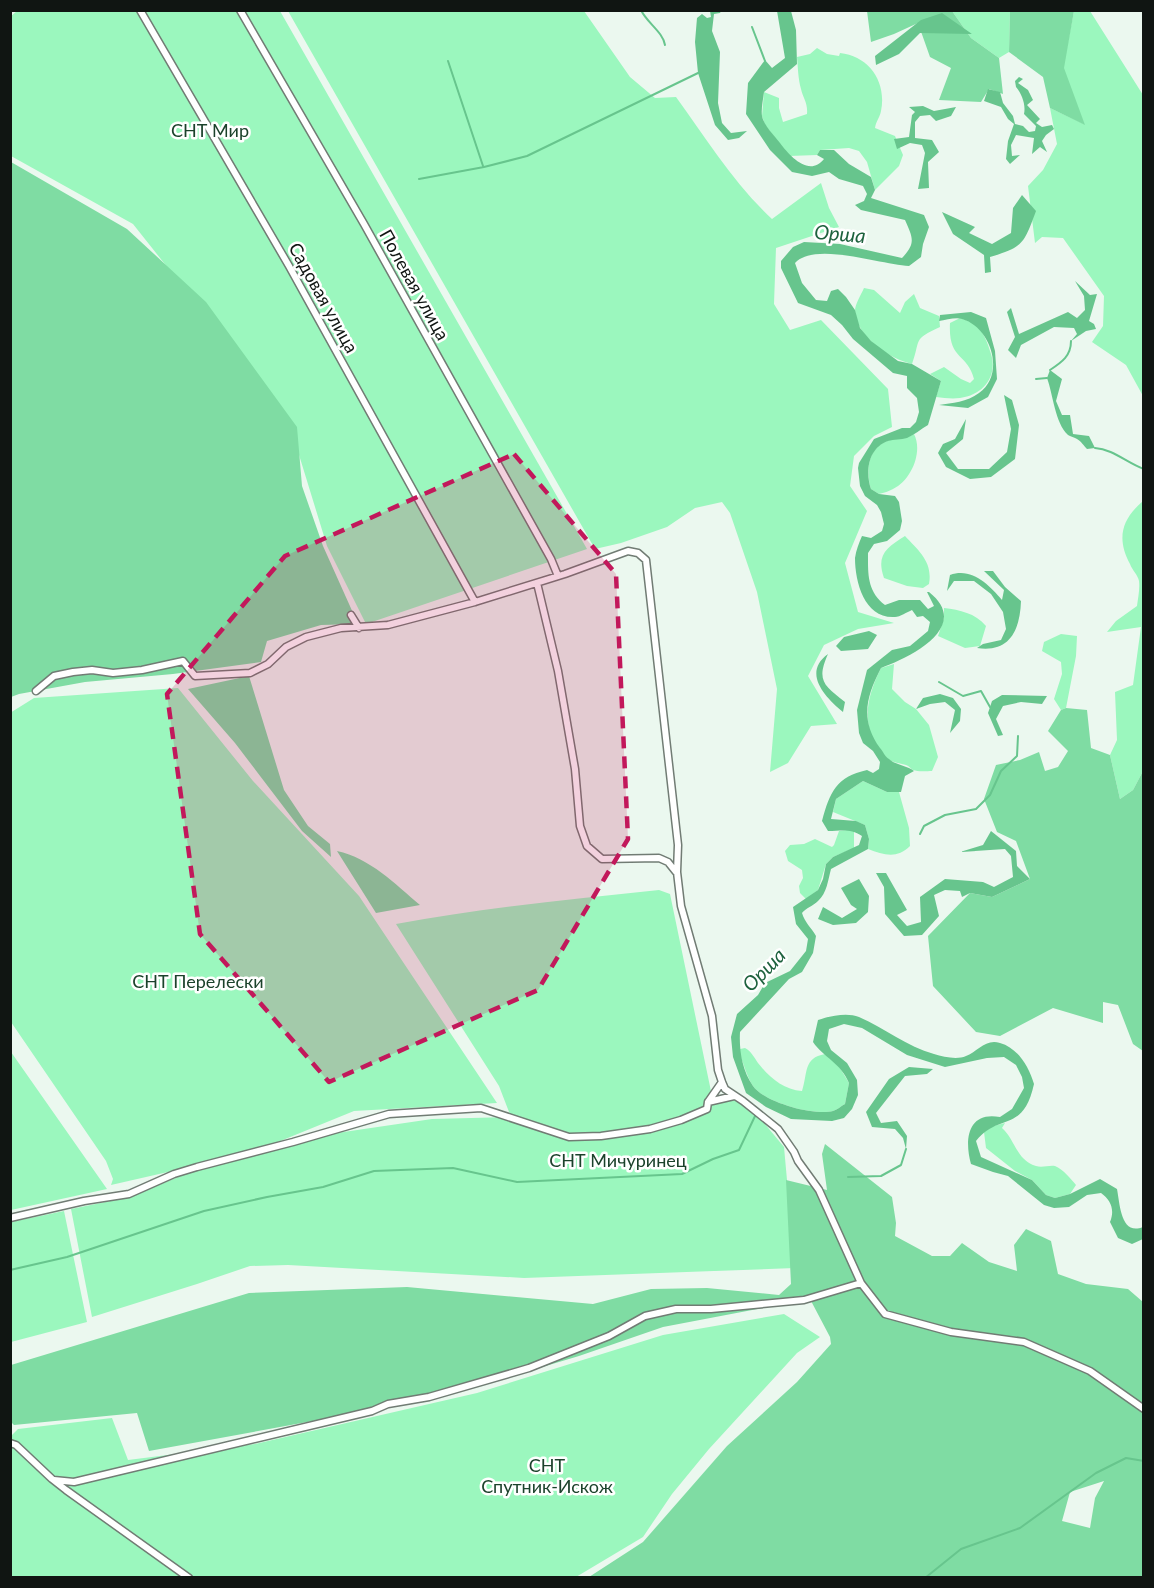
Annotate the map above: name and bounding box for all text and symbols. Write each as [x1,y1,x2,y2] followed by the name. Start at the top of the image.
[171,119,249,141] park label: СНТ Мир
[814,219,867,247] water label: Орша
[375,225,454,344] street label: Полевая улица
[285,239,363,357] street label: Садовая улица
[737,943,790,996] water label: Орша
[132,970,264,992] park label: СНТ Перелески
[549,1149,687,1171] park label: СНТ Мичуринец
[481,1454,613,1497] park label: СНТ Спутник-Искож

